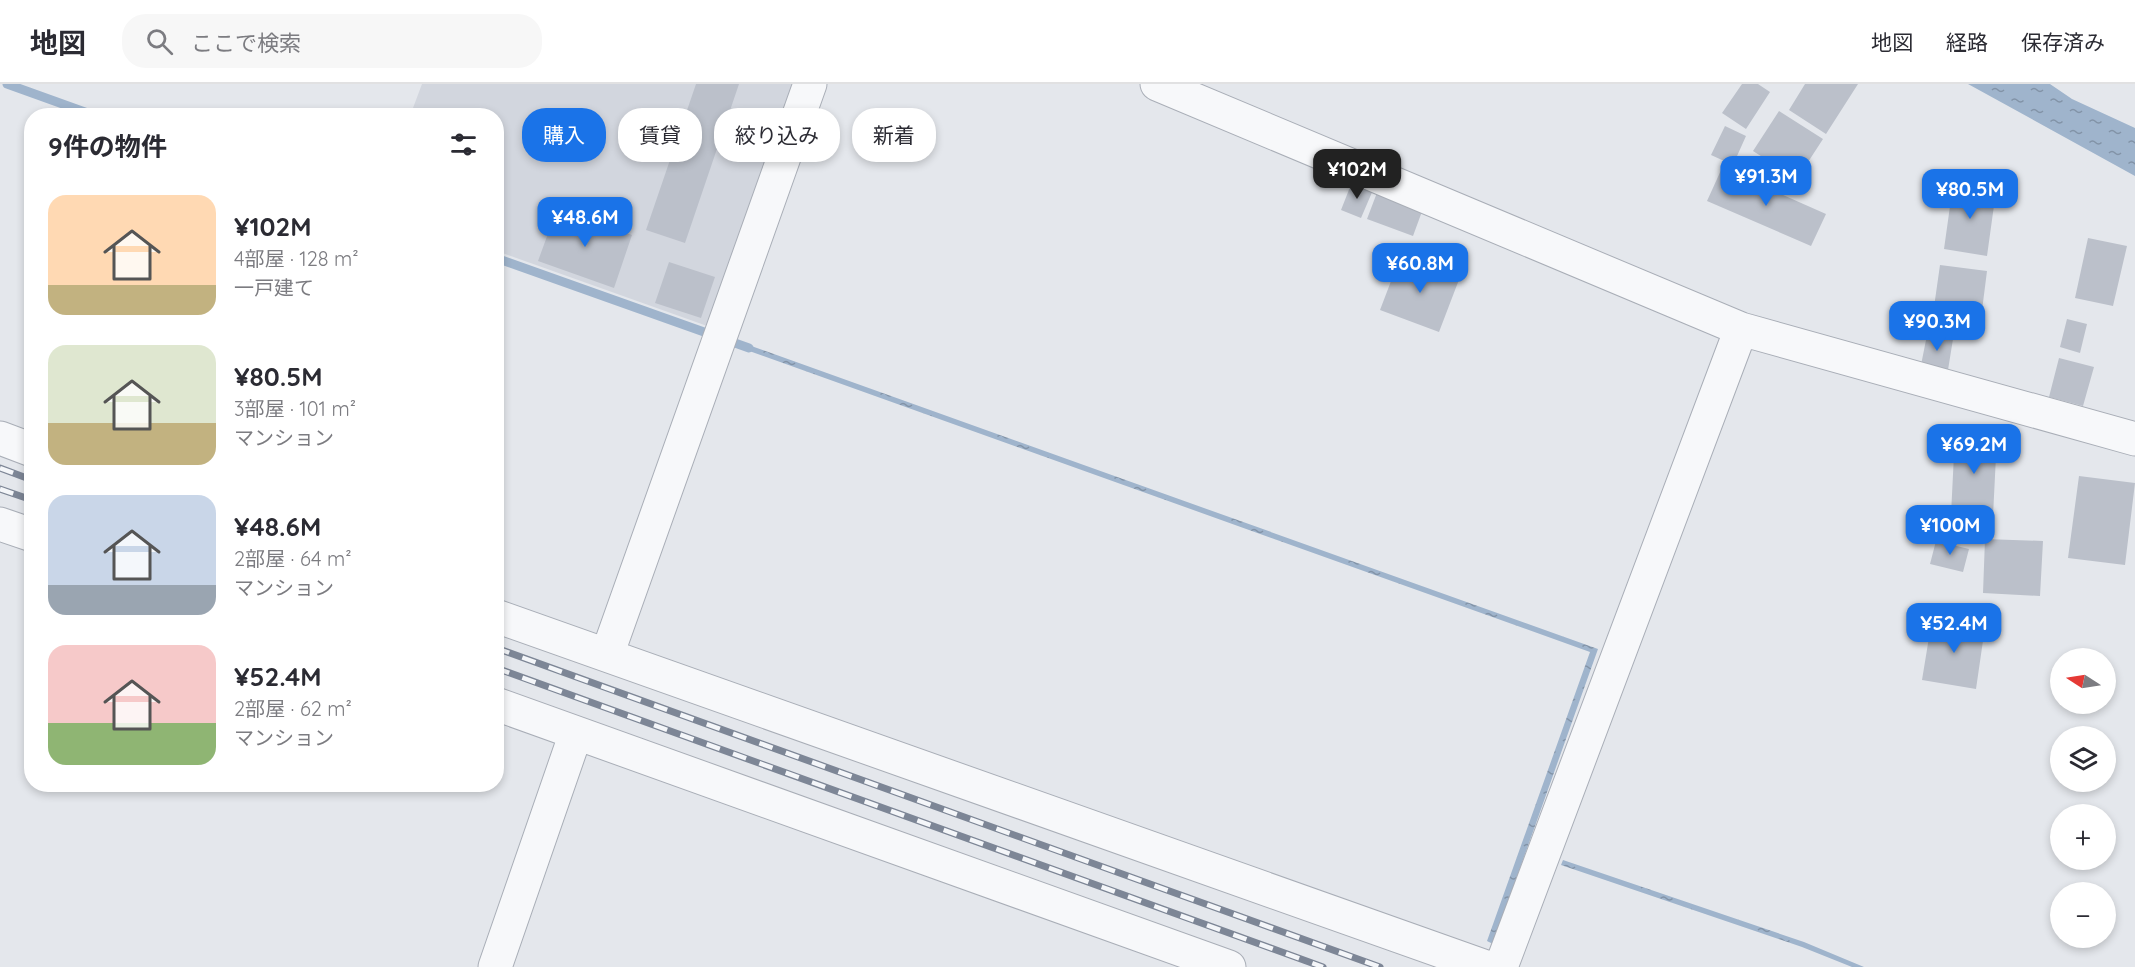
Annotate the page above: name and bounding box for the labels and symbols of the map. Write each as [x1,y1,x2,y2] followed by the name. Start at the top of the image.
[1315,149,1399,200] pin: ¥102M
[1717,156,1815,207] pin: ¥91.3M
[1921,169,2019,220] pin: ¥80.5M
[536,197,634,248] pin: ¥48.6M
[1371,243,1469,294] pin: ¥60.8M
[1888,301,1986,352] pin: ¥90.3M
[1925,424,2023,475] pin: ¥69.2M
[1908,505,1992,556] pin: ¥100M
[1905,603,2003,654] pin: ¥52.4M
[2050,648,2116,714] north arrow

